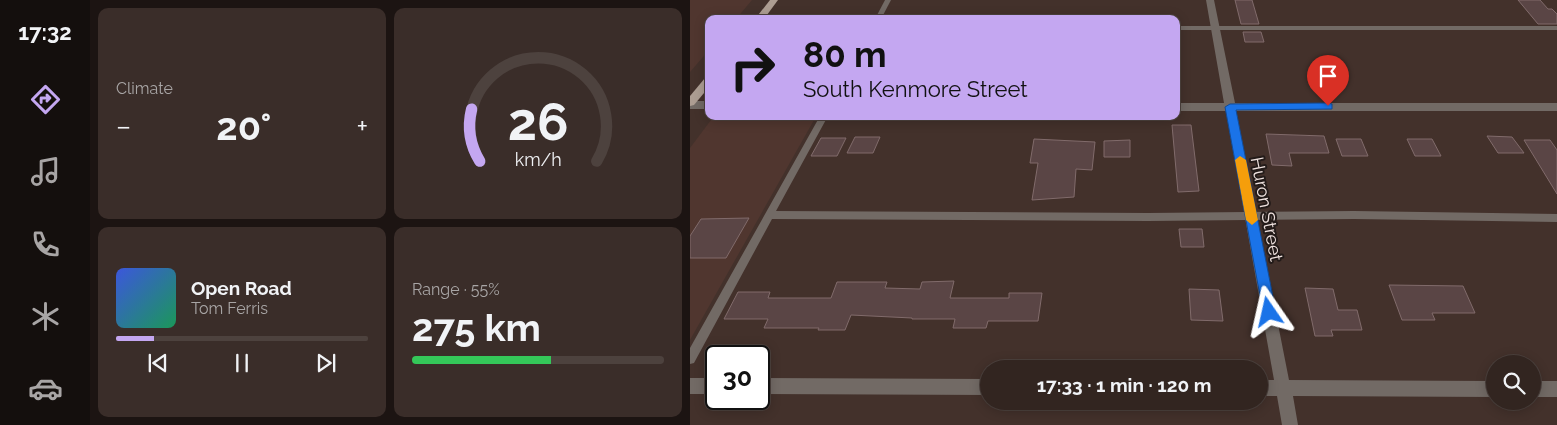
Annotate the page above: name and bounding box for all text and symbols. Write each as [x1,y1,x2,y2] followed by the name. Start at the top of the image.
[18,19,72,45] text: 17:32
[803,34,887,75] text: 80 m
[720,35,785,100] icon: right
[1307,55,1349,106] pin
[1314,62,1342,90] icon: arrive
[803,76,1028,102] text: South Kenmore Street
[116,79,173,98] text: Climate
[28,82,63,117] icon: directions
[508,91,568,152] text: 26
[216,104,271,149] text: 20°
[116,110,131,143] text: −
[356,110,368,143] text: +
[514,149,562,170] text: km/h
[28,154,63,189] icon: music
[1247,155,1287,263] street label: Huron Street
[28,227,63,262] icon: phone
[191,277,292,299] text: Open Road
[412,280,500,299] text: Range · 55%
[1242,285,1294,337] position arrow
[28,299,63,334] icon: climate
[191,299,268,318] text: Tom Ferris
[412,305,541,350] text: 275 km
[705,345,770,410] speed limit sign: 30
[144,349,172,377] icon: previous
[228,349,256,377] icon: pause
[312,349,340,377] icon: next
[1486,355,1541,410] map controls
[1486,355,1541,410] button: search
[28,371,63,406] icon: car
[1037,374,1211,396] text: 17:33 · 1 min · 120 m

